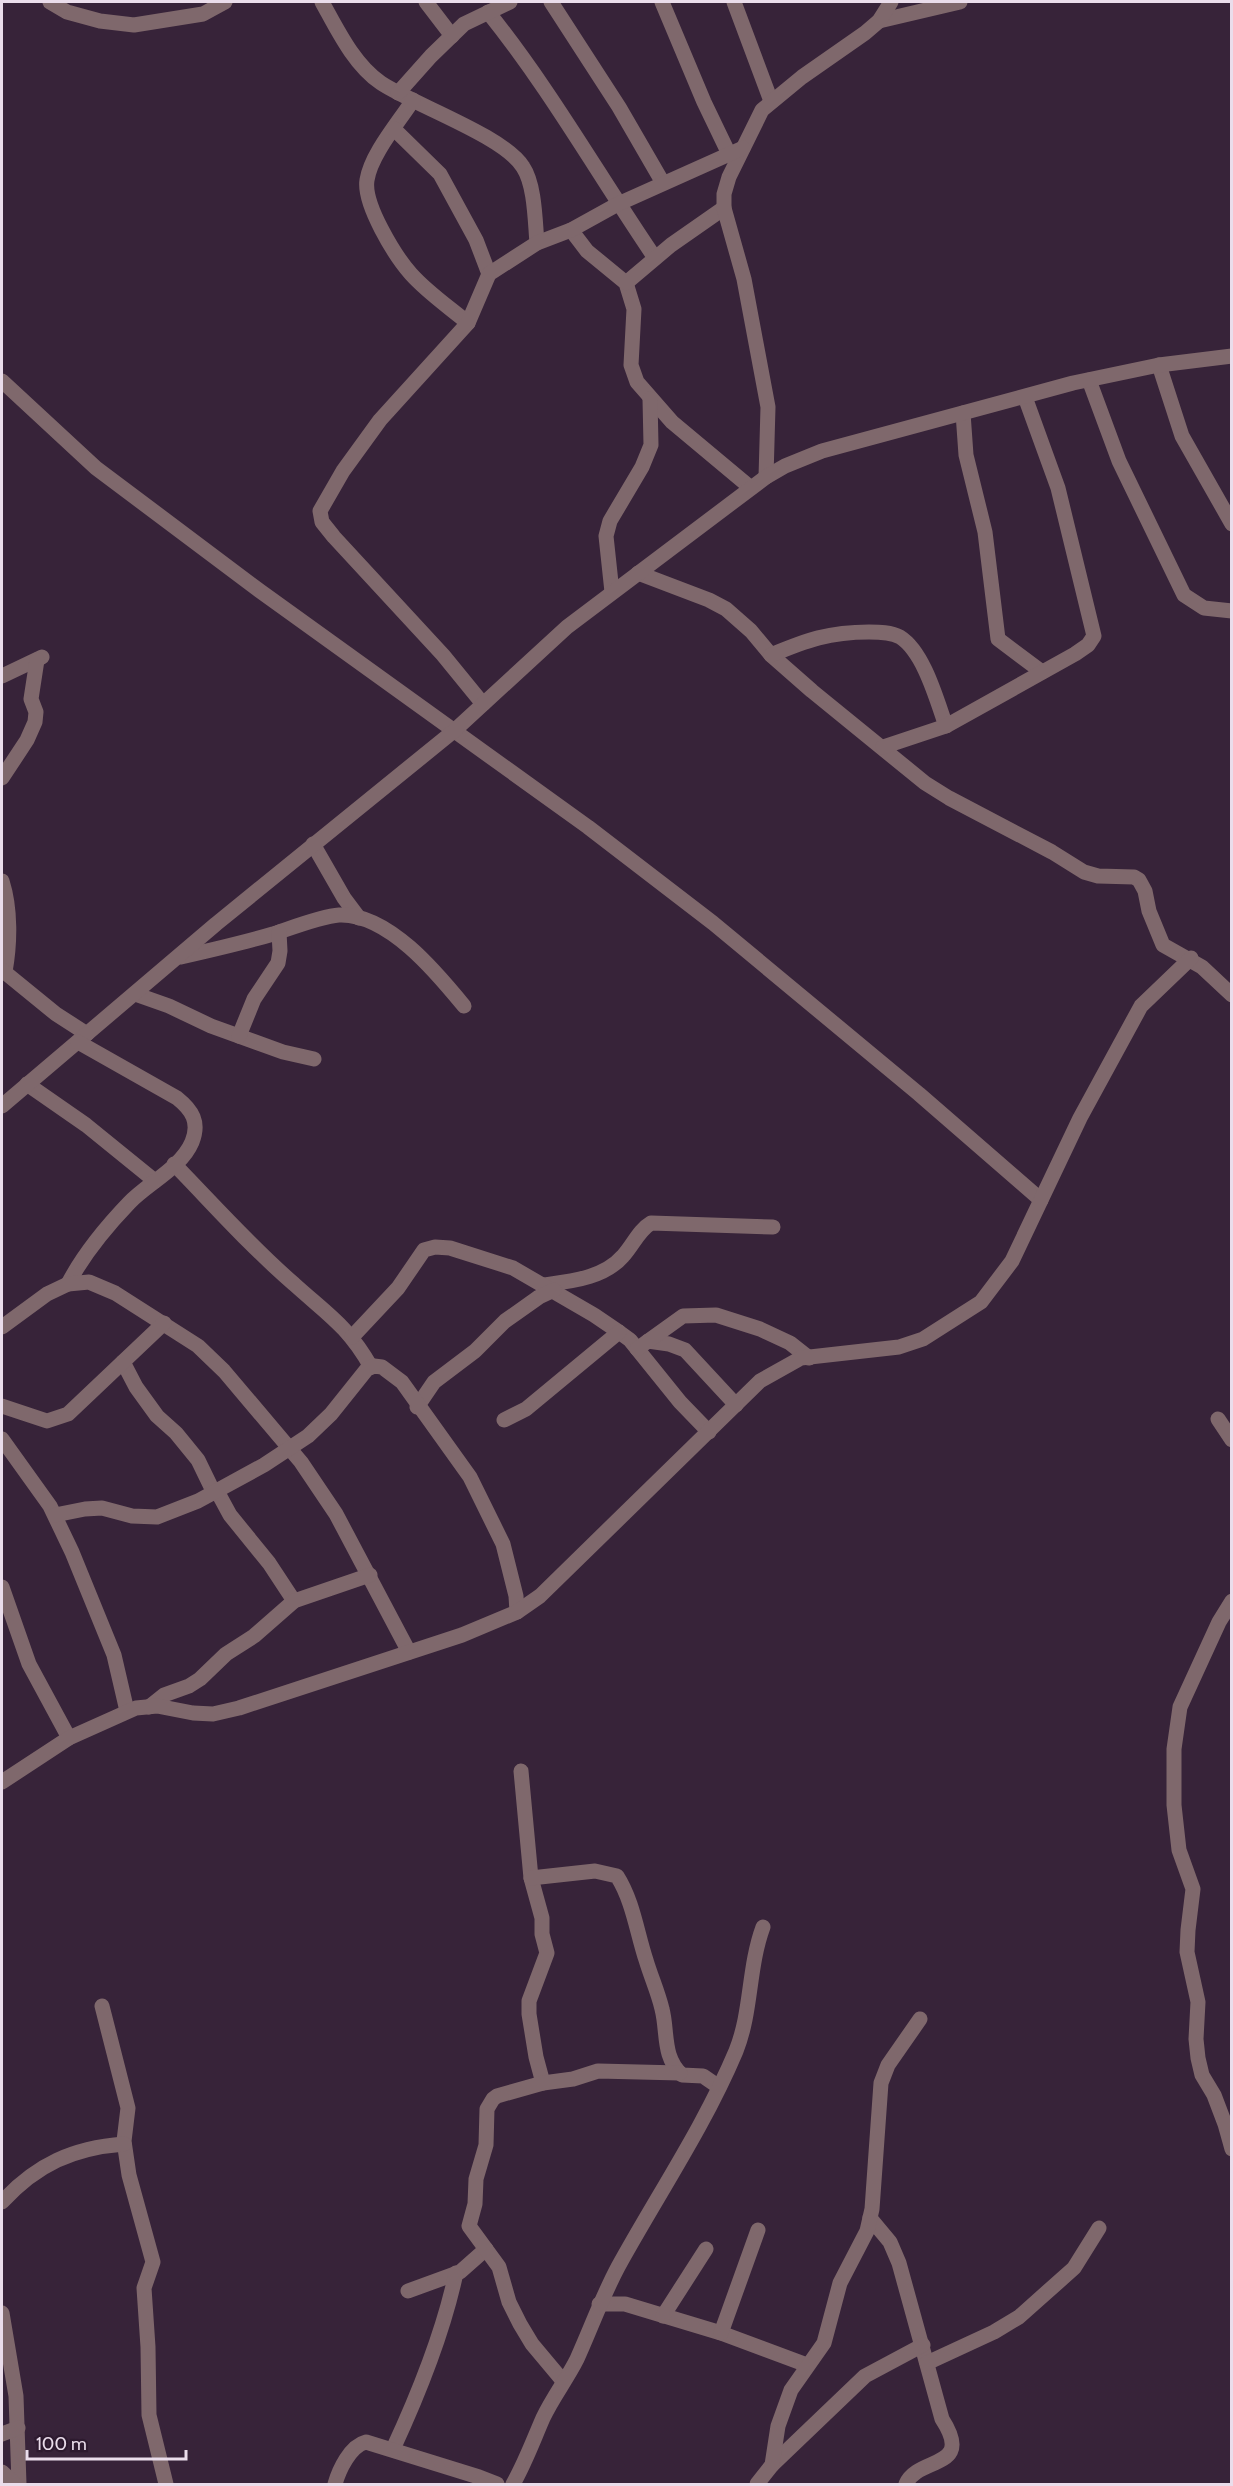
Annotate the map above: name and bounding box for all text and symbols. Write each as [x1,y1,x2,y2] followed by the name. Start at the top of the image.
[27,2423,186,2461] scale bar
[36,2433,87,2455] text: 100 m

